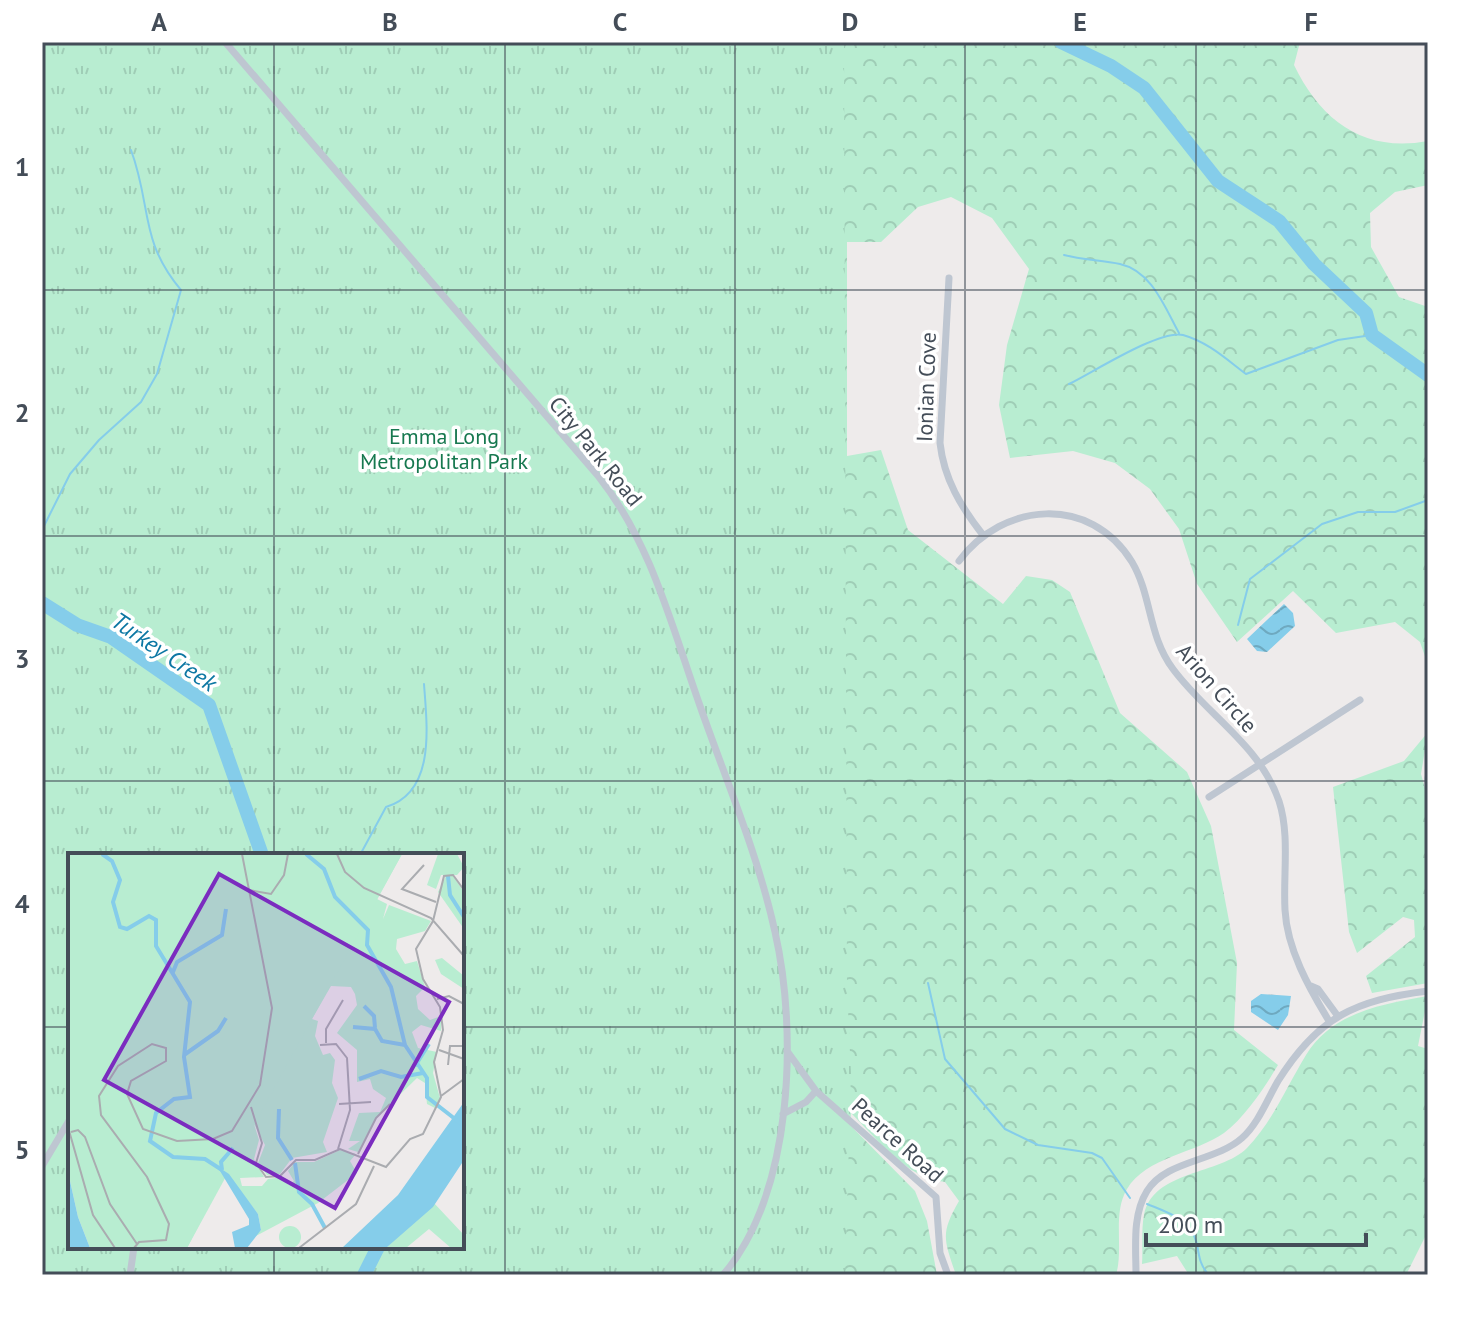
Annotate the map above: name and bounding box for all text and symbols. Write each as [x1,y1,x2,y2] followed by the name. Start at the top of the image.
[151,5,167,38] text: A
[382,5,398,38] text: B
[613,5,627,38] text: C
[842,5,858,38] text: D
[1073,5,1087,38] text: E
[1304,5,1318,38] text: F
[15,150,29,183] text: 1
[910,332,942,442] street label: Ionian Cove
[543,390,649,512] street label: City Park Road
[15,396,29,429] text: 2
[360,422,528,475] park label: Emma Long Metropolitan Park
[105,605,224,699] water label: Turkey Creek
[1171,638,1263,738] street label: Arion Circle
[15,642,29,675] text: 3
[68,853,464,1249] inset map
[15,887,30,920] text: 4
[846,1091,950,1189] street label: Pearce Road
[15,1133,29,1166] text: 5
[1146,1197,1366,1247] scale bar
[1158,1209,1223,1240] text: 200 m

